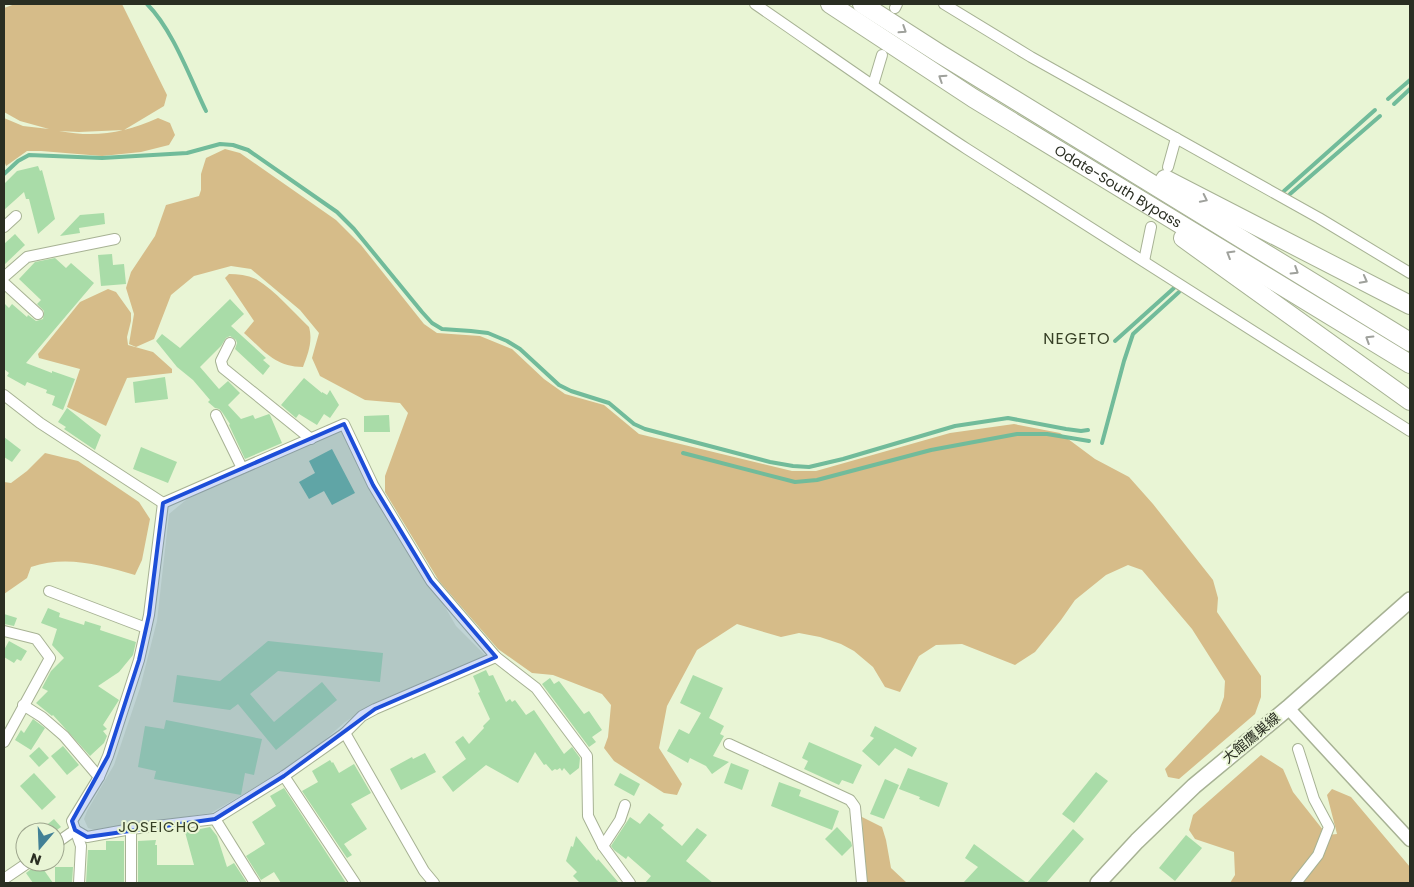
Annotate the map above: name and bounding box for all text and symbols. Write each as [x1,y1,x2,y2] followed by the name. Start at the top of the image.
[897,24,906,34] one-way arrow
[939,74,948,84] one-way arrow
[1051,140,1185,233] street label: Odate-South Bypass
[1199,193,1208,203] one-way arrow
[1226,251,1235,261] one-way arrow
[1289,264,1298,274] one-way arrow
[1359,274,1368,284] one-way arrow
[1043,327,1111,350] district label: NEGETO
[1365,335,1374,345] one-way arrow
[1218,708,1284,768] street label: 大館鷹巣線
[118,816,200,837] district label: JOSEICHO
[15,822,65,872] north arrow
[28,848,44,870] text: N

